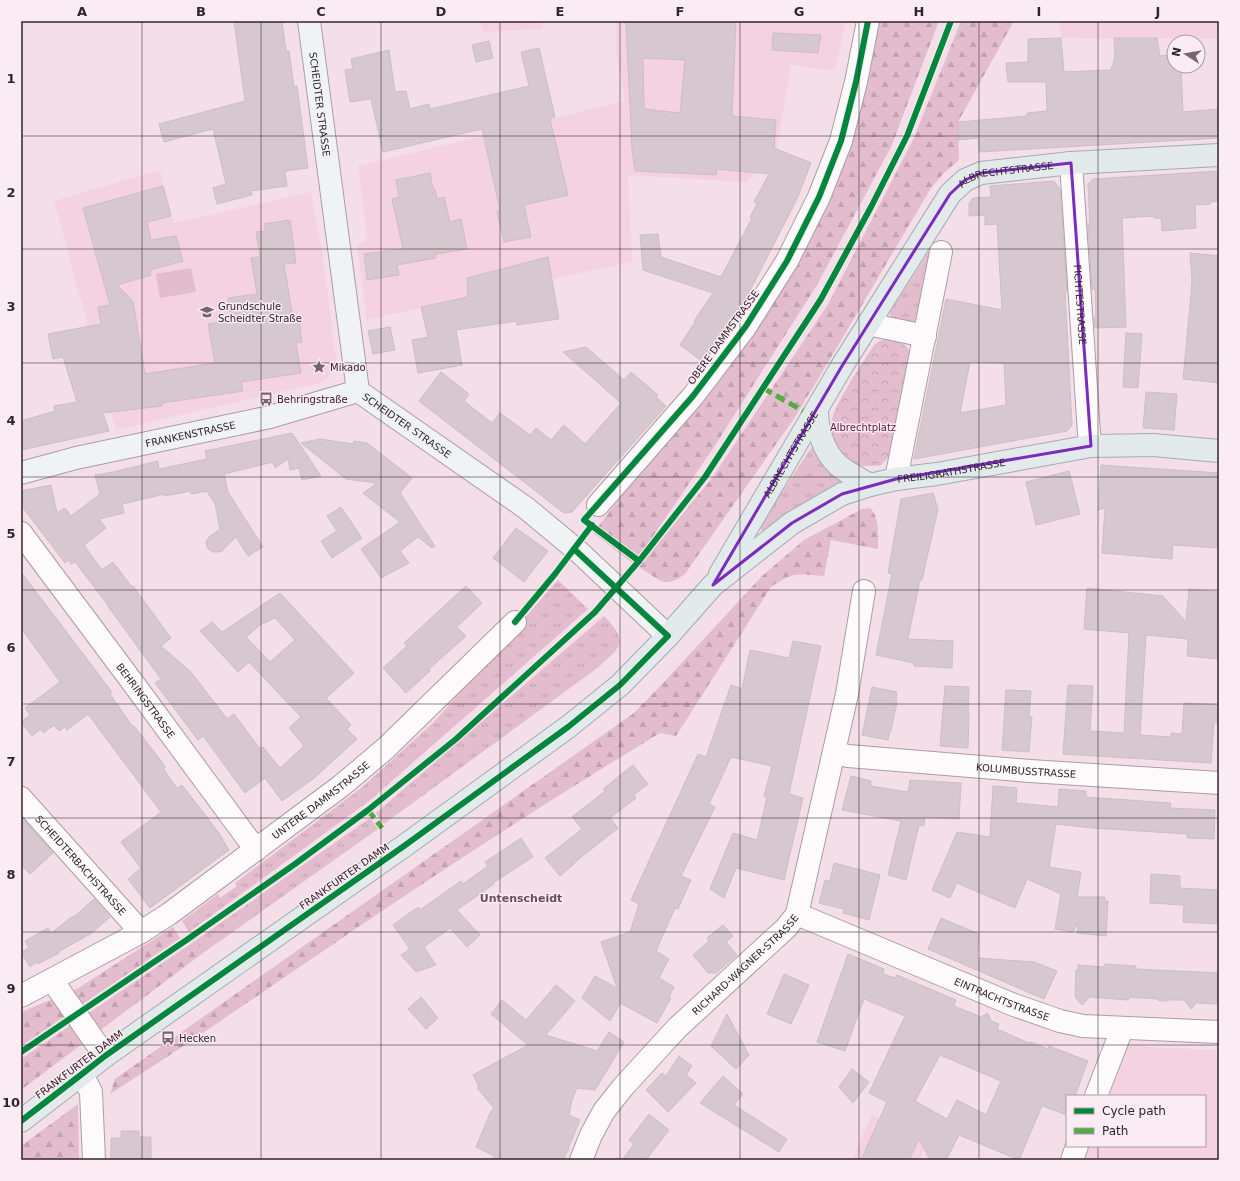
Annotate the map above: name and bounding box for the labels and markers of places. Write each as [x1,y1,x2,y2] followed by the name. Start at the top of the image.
[218,301,302,324] place label: Grundschule Scheidter Straße
[199,304,215,320] school or university icon: Grundschule Scheidter Straße
[311,359,327,375] place icon: Mikado
[330,362,366,373] place label: Mikado
[258,391,274,407] bus stop icon: Behringstraße
[277,394,348,405] place label: Behringstraße
[160,1030,176,1046] bus stop icon: Hecken
[179,1033,216,1044] place label: Hecken

